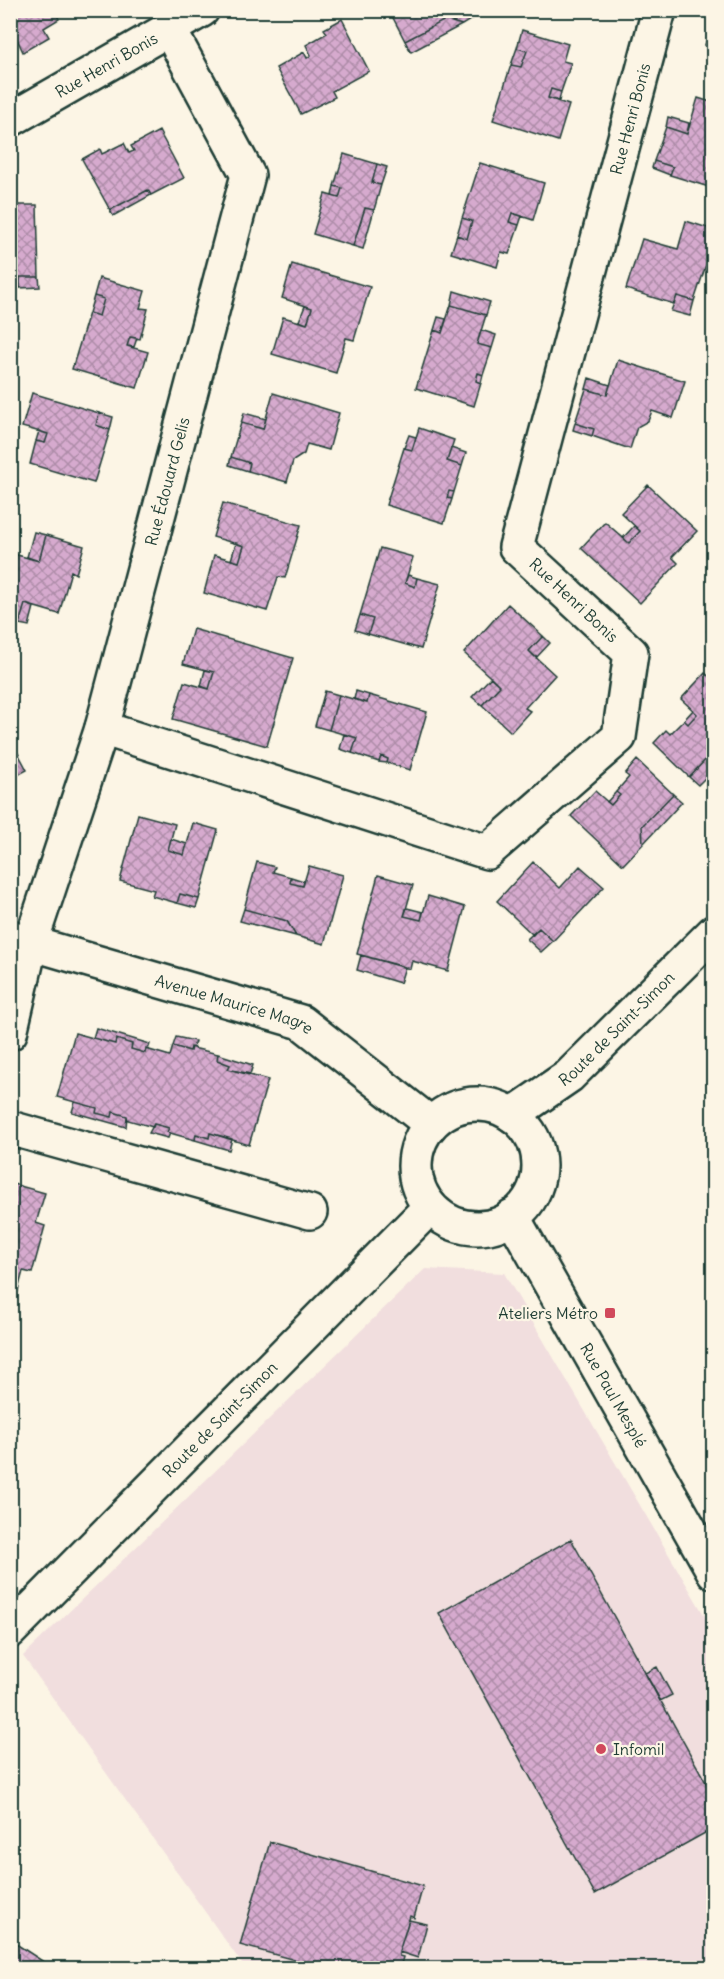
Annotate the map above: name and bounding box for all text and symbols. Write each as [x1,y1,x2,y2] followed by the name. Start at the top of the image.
[52,28,161,102] street label: Rue Henri Bonis
[606,61,654,177] street label: Rue Henri Bonis
[141,415,194,548] street label: Rue Édouard Gelis
[525,554,623,646] street label: Rue Henri Bonis
[555,967,678,1090] street label: Route de Saint-Simon
[153,970,318,1038] street label: Avenue Maurice Magre
[498,1303,598,1323] place label: Ateliers Métro
[603,1306,617,1320] marker: Ateliers Métro
[576,1339,651,1451] street label: Rue Paul Mesplé
[158,1357,281,1481] street label: Route de Saint-Simon
[613,1739,664,1759] place label: Infomil
[594,1742,608,1756] marker: Infomil

